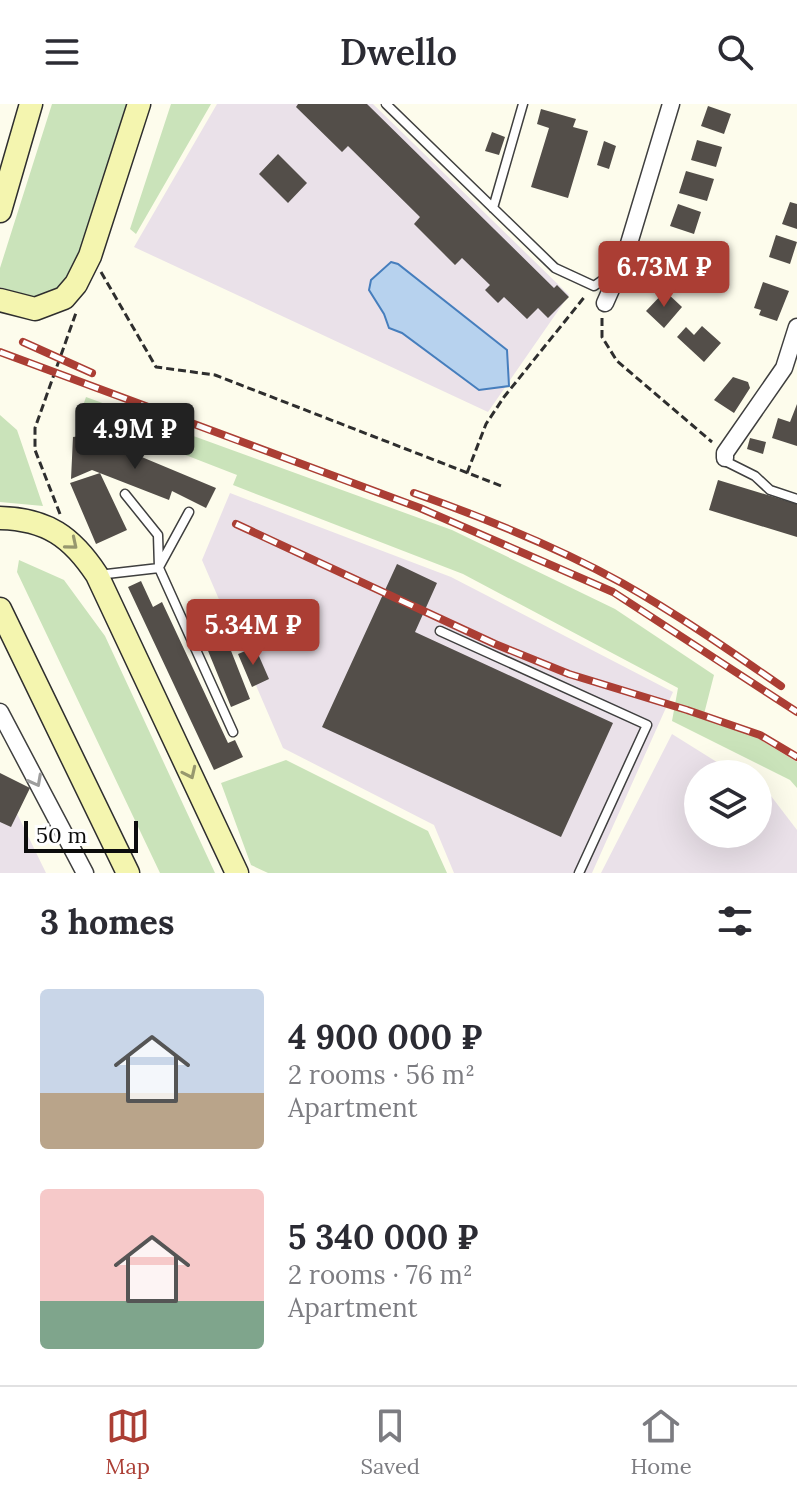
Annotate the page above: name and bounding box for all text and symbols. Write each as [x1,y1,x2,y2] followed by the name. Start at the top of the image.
[340,29,457,75] text: Dwello
[40,30,84,74] icon: menu
[713,30,757,74] icon: search
[590,241,738,309] pin: 6.73M ₽
[616,250,712,283] text: 6.73M ₽
[70,403,200,471] pin: 4.9M ₽
[93,412,177,445] text: 4.9M ₽
[62,534,77,549] one-way arrow
[179,599,327,667] pin: 5.34M ₽
[204,608,302,641] text: 5.34M ₽
[684,760,772,848] map controls
[684,760,772,848] button: layers
[180,765,196,780] one-way arrow
[27,772,42,787] one-way arrow
[24,817,138,853] scale bar
[36,821,87,849] text: 50 m
[713,899,757,943] icon: filters
[40,900,174,943] text: 3 homes
[288,1015,482,1058] text: 4 900 000 ₽
[104,1021,200,1117] icon: home
[288,1058,475,1091] text: 2 rooms · 56 m²
[288,1091,418,1124] text: Apartment
[288,1215,478,1258] text: 5 340 000 ₽
[104,1221,200,1317] icon: home
[288,1258,473,1291] text: 2 rooms · 76 m²
[288,1291,418,1324] text: Apartment
[105,1404,150,1480] tab: Map
[360,1404,420,1480] tab: Saved
[631,1404,692,1480] tab: Home

